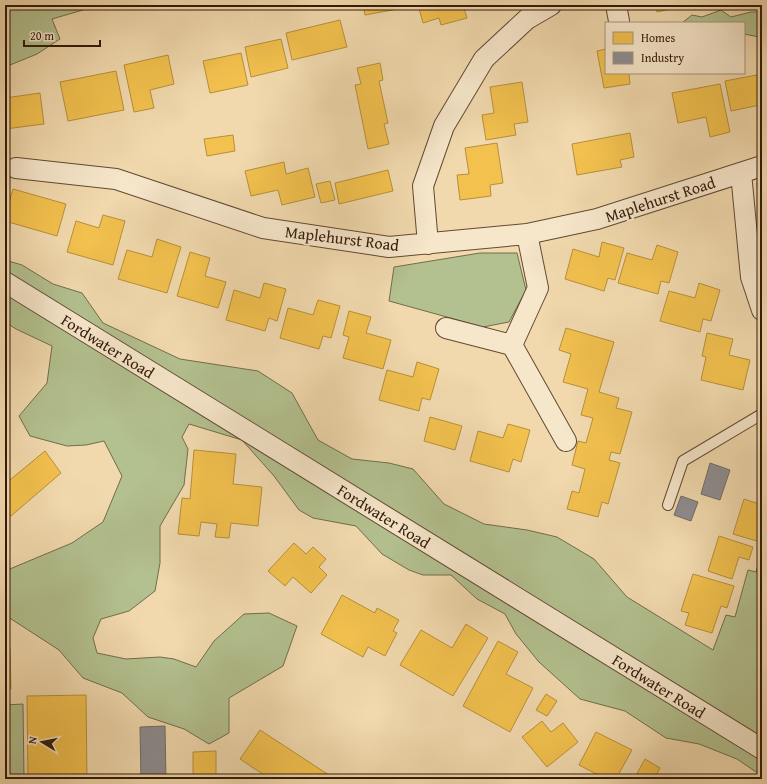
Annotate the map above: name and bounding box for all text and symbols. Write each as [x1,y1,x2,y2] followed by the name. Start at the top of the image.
[24,22,100,48] scale bar
[605,22,745,74] legend
[30,27,54,44] text: 20 m
[641,29,676,46] text: Homes
[641,49,684,66] text: Industry
[602,170,719,228] street label: Maplehurst Road
[284,219,401,257] street label: Maplehurst Road
[57,308,160,384] street label: Fordwater Road
[333,478,436,554] street label: Fordwater Road
[608,648,711,724] street label: Fordwater Road
[22,722,62,762] north arrow
[24,735,41,745] text: N

